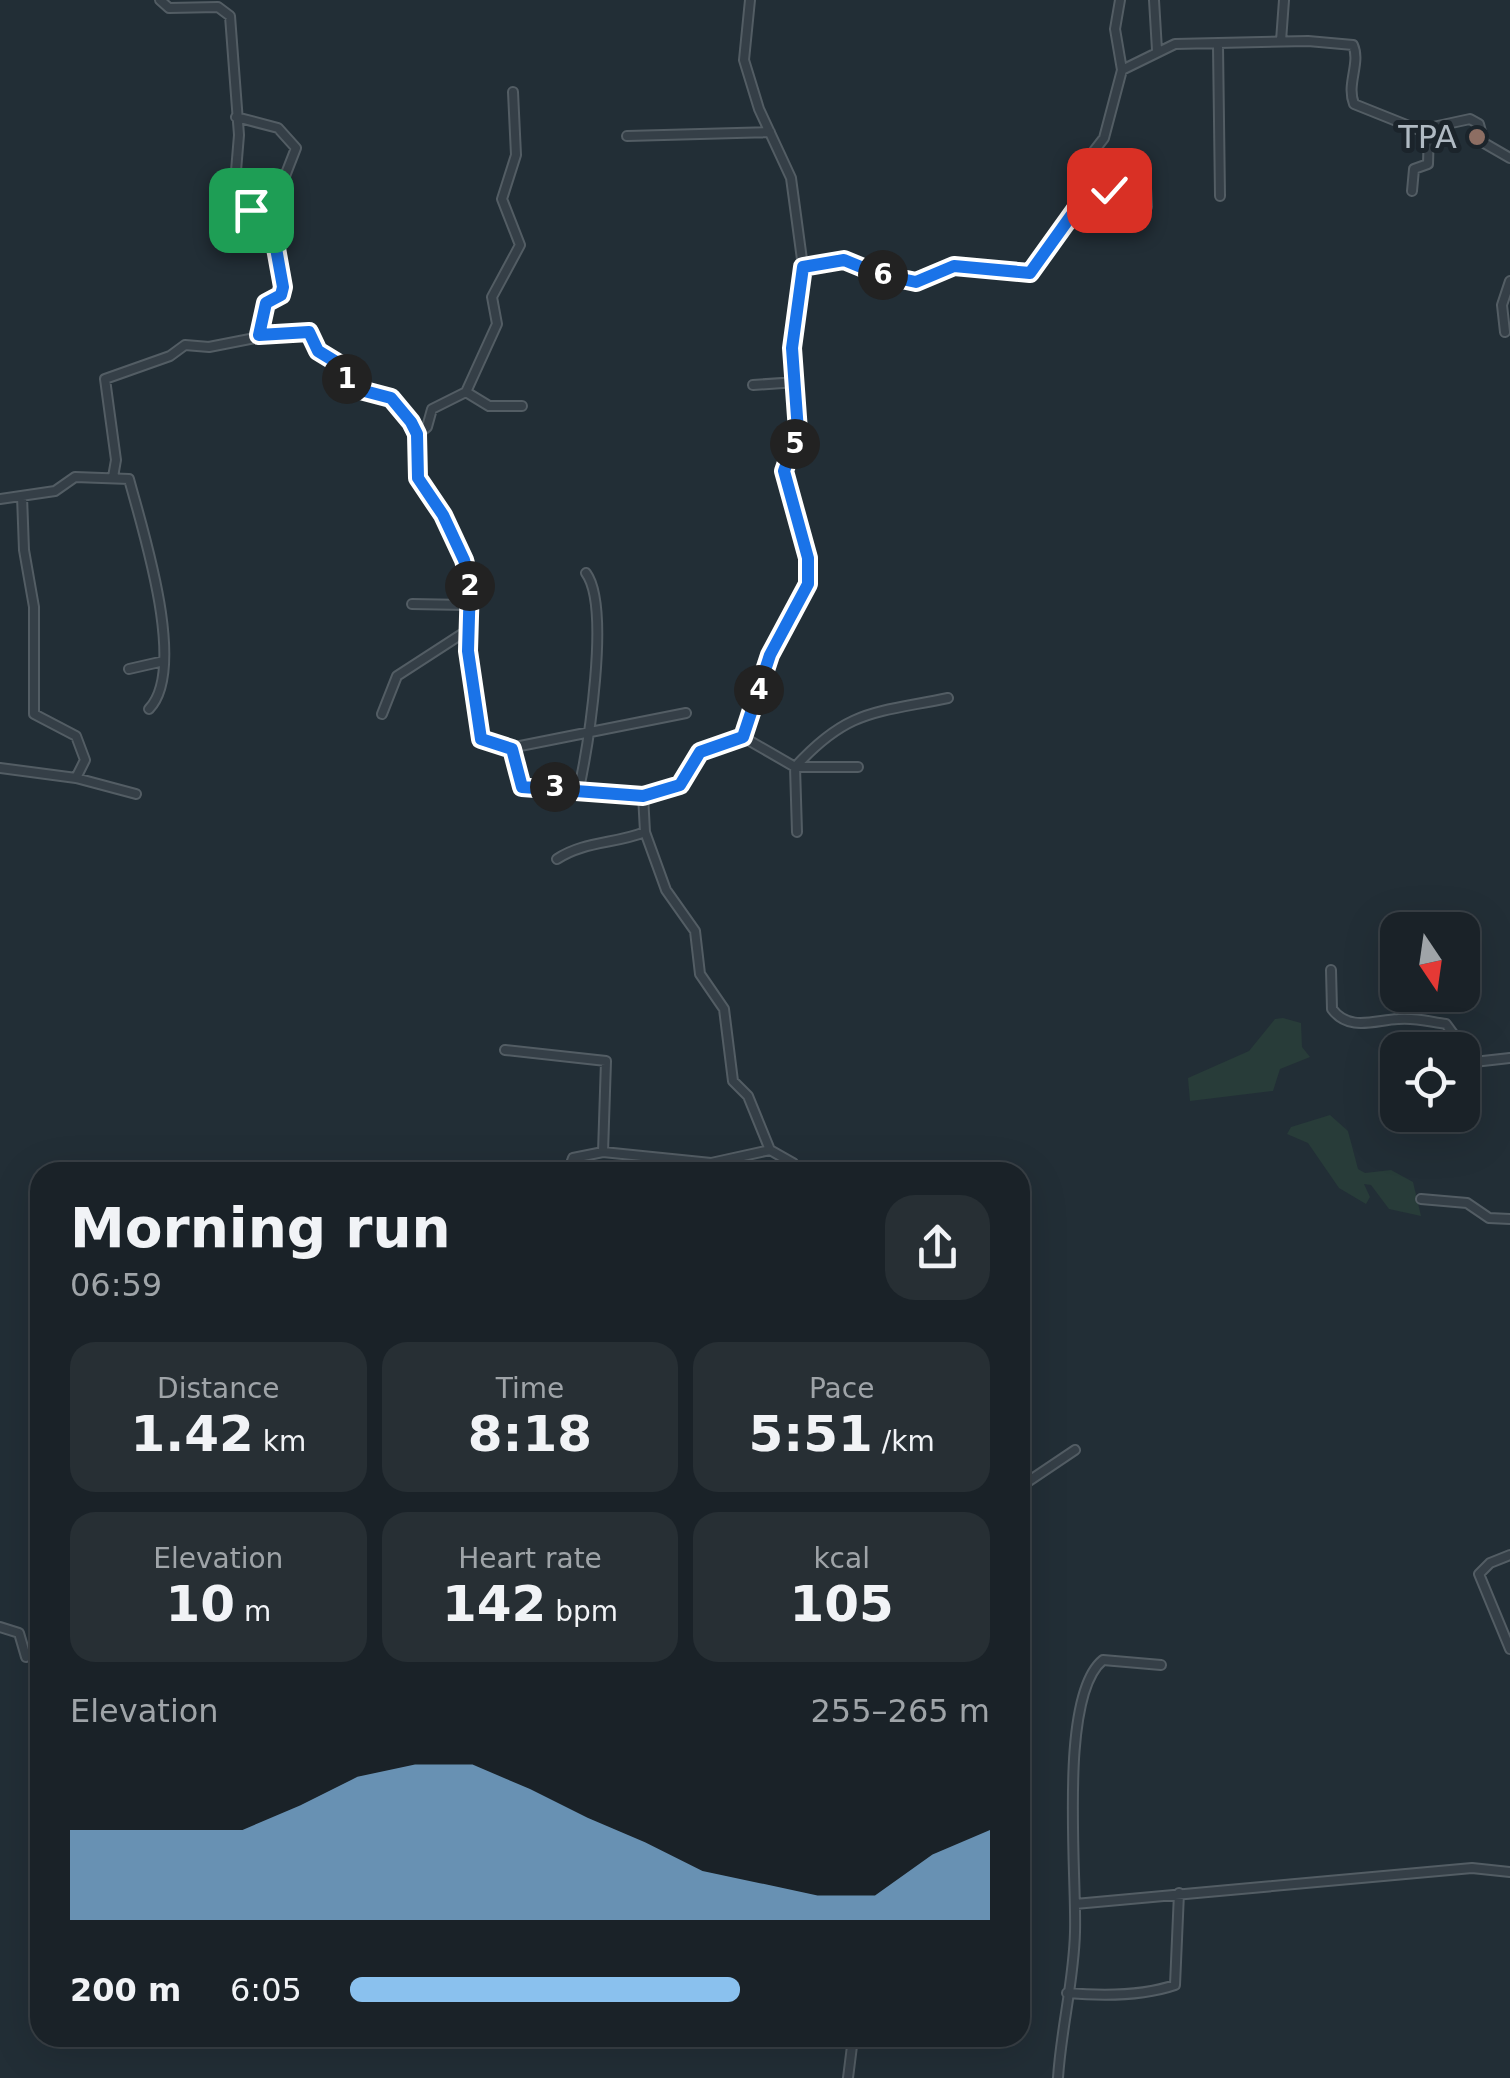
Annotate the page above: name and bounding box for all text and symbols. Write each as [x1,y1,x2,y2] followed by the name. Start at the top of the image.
[1397,118,1457,156] place label: TPA
[1466,126,1488,148] marker: TPA
[1067,148,1152,233] pin
[1082,163,1137,218] icon: check
[209,168,294,253] pin
[224,183,279,238] icon: arrive
[858,250,908,300] pin: 6
[873,258,893,291] text: 6
[322,354,372,404] pin: 1
[337,362,357,395] text: 1
[770,419,820,469] pin: 5
[785,427,805,460] text: 5
[445,561,495,611] pin: 2
[460,569,480,602] text: 2
[734,665,784,715] pin: 4
[749,673,769,706] text: 4
[530,762,580,812] pin: 3
[545,770,565,803] text: 3
[1380,912,1480,1012] north arrow
[1380,912,1480,1132] map controls
[1380,1032,1480,1132] button: locate
[885,1195,990,1300] button: share
[70,1196,451,1260] text: Morning run
[70,1266,162,1304] text: 06:59
[157,1372,280,1405] text: Distance
[496,1372,564,1405] text: Time
[809,1372,874,1405] text: Pace
[130,1405,254,1463] text: 1.42
[468,1405,592,1463] text: 8:18
[749,1405,873,1463] text: 5:51
[254,1425,306,1458] text: km
[873,1425,935,1458] text: /km
[153,1542,283,1575] text: Elevation
[458,1542,602,1575] text: Heart rate
[813,1542,870,1575] text: kcal
[165,1575,235,1633] text: 10
[442,1575,546,1633] text: 142
[789,1575,894,1633] text: 105
[235,1595,271,1628] text: m
[546,1595,618,1628] text: bpm
[70,1692,219,1730] text: Elevation
[811,1692,990,1730] text: 255–265 m
[70,1971,181,2009] text: 200 m
[230,1971,302,2009] text: 6:05

